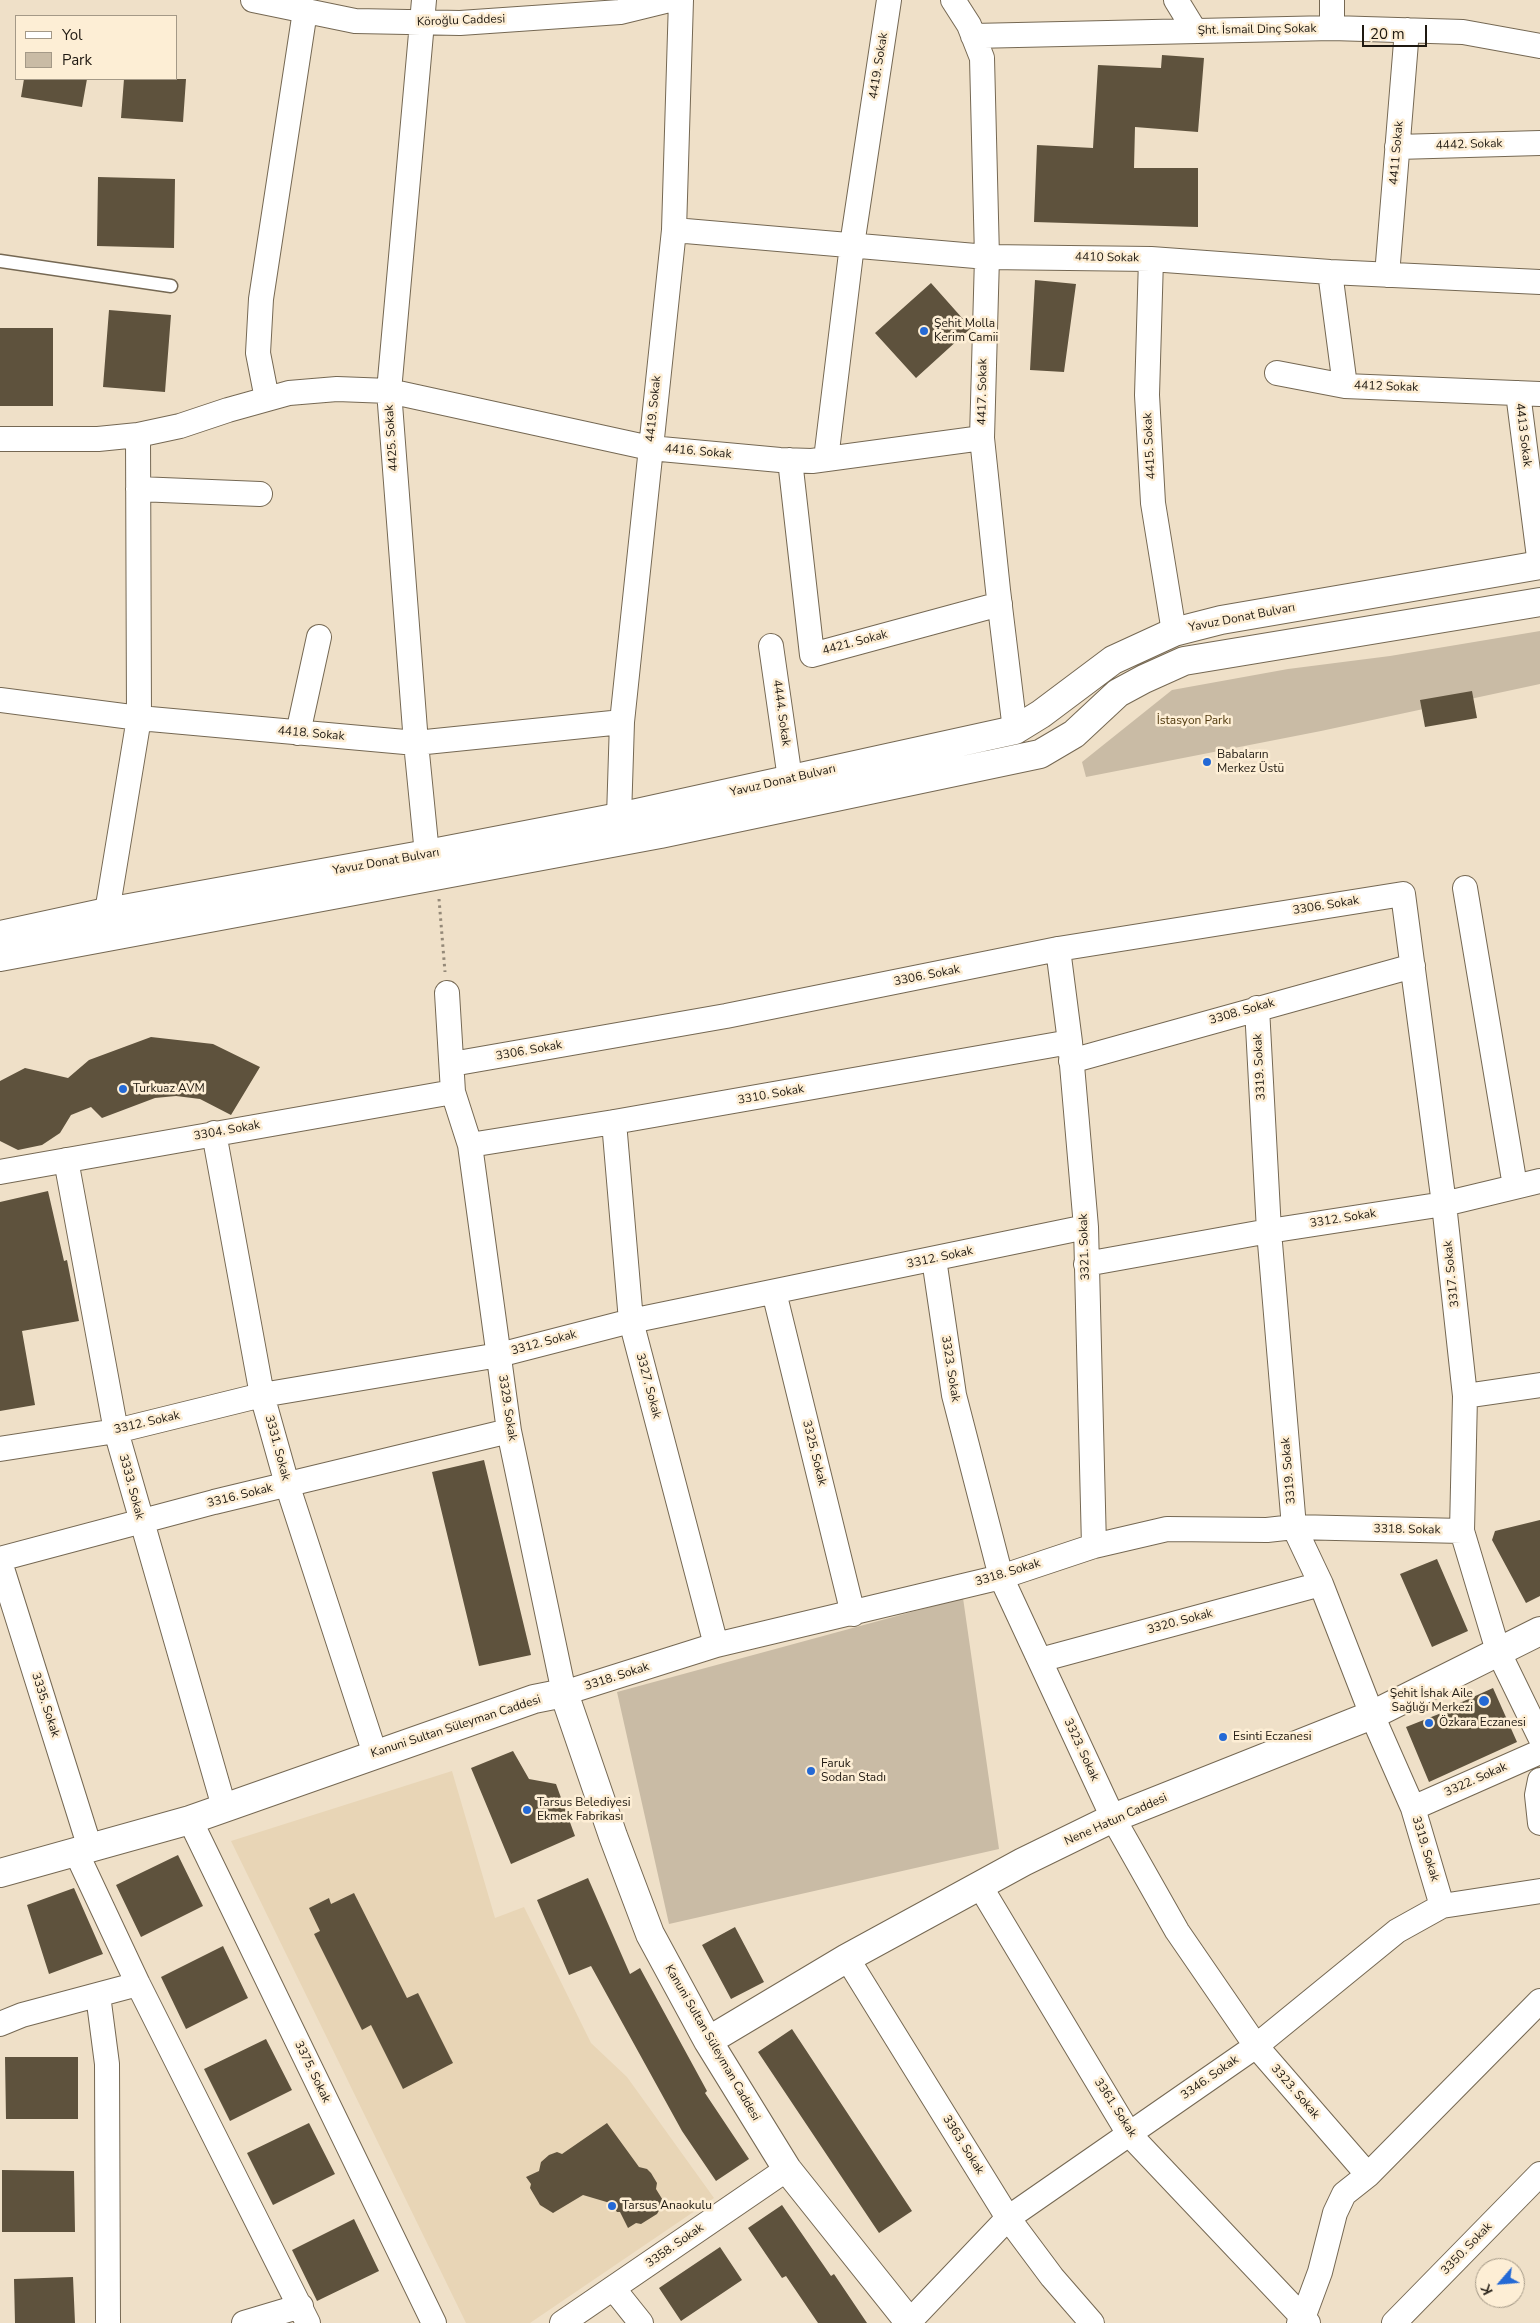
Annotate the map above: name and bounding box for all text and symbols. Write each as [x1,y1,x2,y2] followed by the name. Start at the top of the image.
[417,12,505,30] street label: Köroğlu Caddesi
[15,15,178,80] legend
[1365,15,1430,47] scale bar
[1197,22,1317,38] street label: Şht. İsmail Dinç Sokak
[1370,24,1405,44] text: 20 m
[62,25,83,45] text: Yol
[867,32,891,100] street label: 4419. Sokak
[62,50,92,70] text: Park
[1387,120,1407,186] street label: 4411 Sokak
[1435,137,1503,153] street label: 4442. Sokak
[1075,250,1139,266] street label: 4410 Sokak
[934,317,998,345] place label: Şehit Molla Kerim Camii
[918,325,930,337] marker: Şehit Molla Kerim Camii
[975,358,991,426] street label: 4417. Sokak
[643,375,665,443] street label: 4419. Sokak
[1354,379,1418,395] street label: 4412 Sokak
[1512,402,1534,468] street label: 4413 Sokak
[382,404,402,472] street label: 4425. Sokak
[1141,412,1159,480] street label: 4415. Sokak
[664,442,732,462] street label: 4416. Sokak
[1188,601,1296,635] street label: Yavuz Donat Bulvarı
[821,627,889,659] street label: 4421. Sokak
[769,679,793,747] street label: 4444. Sokak
[1157,714,1231,728] park label: İstasyon Parkı
[277,724,345,744] street label: 4418. Sokak
[1217,748,1284,776] place label: Babaların Merkez Üstü
[1201,756,1213,768] marker: Babaların Merkez Üstü
[729,762,837,800] street label: Yavuz Donat Bulvarı
[332,846,440,878] street label: Yavuz Donat Bulvarı
[1292,894,1360,918] street label: 3306. Sokak
[893,963,961,989] street label: 3306. Sokak
[1208,996,1276,1028] street label: 3308. Sokak
[1251,1033,1269,1101] street label: 3319. Sokak
[495,1038,563,1064] street label: 3306. Sokak
[133,1082,205,1096] place label: Turkuaz AVM
[737,1082,805,1108] street label: 3310. Sokak
[117,1083,129,1095] marker: Turkuaz AVM
[193,1118,261,1144] street label: 3304. Sokak
[1309,1207,1377,1231] street label: 3312. Sokak
[1077,1213,1093,1281] street label: 3321. Sokak
[1441,1240,1463,1308] street label: 3317. Sokak
[906,1244,974,1272] street label: 3312. Sokak
[510,1327,578,1359] street label: 3312. Sokak
[938,1335,962,1403] street label: 3323. Sokak
[632,1352,664,1420] street label: 3327. Sokak
[495,1374,519,1442] street label: 3329. Sokak
[113,1408,181,1438] street label: 3312. Sokak
[261,1414,293,1482] street label: 3331. Sokak
[799,1419,829,1487] street label: 3325. Sokak
[1279,1437,1299,1505] street label: 3319. Sokak
[115,1453,147,1521] street label: 3333. Sokak
[206,1481,274,1511] street label: 3316. Sokak
[1373,1522,1441,1538] street label: 3318. Sokak
[974,1556,1042,1590] street label: 3318. Sokak
[1146,1606,1214,1638] street label: 3320. Sokak
[583,1660,651,1694] street label: 3318. Sokak
[28,1671,62,1739] street label: 3335. Sokak
[1390,1687,1473,1715] place label: Şehit İshak Aile Sağlığı Merkezi
[369,1693,543,1761] street label: Kanuni Sultan Süleyman Caddesi
[1477,1694,1491,1708] marker: Şehit İshak Aile Sağlığı Merkezi
[1439,1716,1526,1730] place label: Özkara Eczanesi
[1060,1717,1102,1783] street label: 3323. Sokak
[1423,1717,1435,1729] marker: Özkara Eczanesi
[1233,1730,1311,1744] place label: Esinti Eczanesi
[1217,1731,1229,1743] marker: Esinti Eczanesi
[821,1757,886,1785] place label: Faruk Sodan Stadı
[1442,1760,1510,1800] street label: 3322. Sokak
[805,1765,817,1777] marker: Faruk Sodan Stadı
[1062,1791,1170,1849] street label: Nene Hatun Caddesi
[537,1796,630,1824] place label: Tarsus Belediyesi Ekmek Fabrikası
[521,1804,533,1816] marker: Tarsus Belediyesi Ekmek Fabrikası
[1408,1815,1442,1883] street label: 3319. Sokak
[661,1962,763,2124] street label: Kanuni Sultan Süleyman Caddesi
[291,2039,333,2105] street label: 3375. Sokak
[1178,2053,1242,2103] street label: 3346. Sokak
[1268,2062,1322,2122] street label: 3323. Sokak
[1091,2076,1139,2140] street label: 3361. Sokak
[939,2113,987,2177] street label: 3363. Sokak
[622,2199,712,2213] place label: Tarsus Anaokulu
[606,2200,618,2212] marker: Tarsus Anaokulu
[1439,2220,1495,2278] street label: 3350. Sokak
[643,2221,707,2271] street label: 3358. Sokak
[1475,2258,1525,2308] north arrow
[1477,2281,1498,2298] text: K

